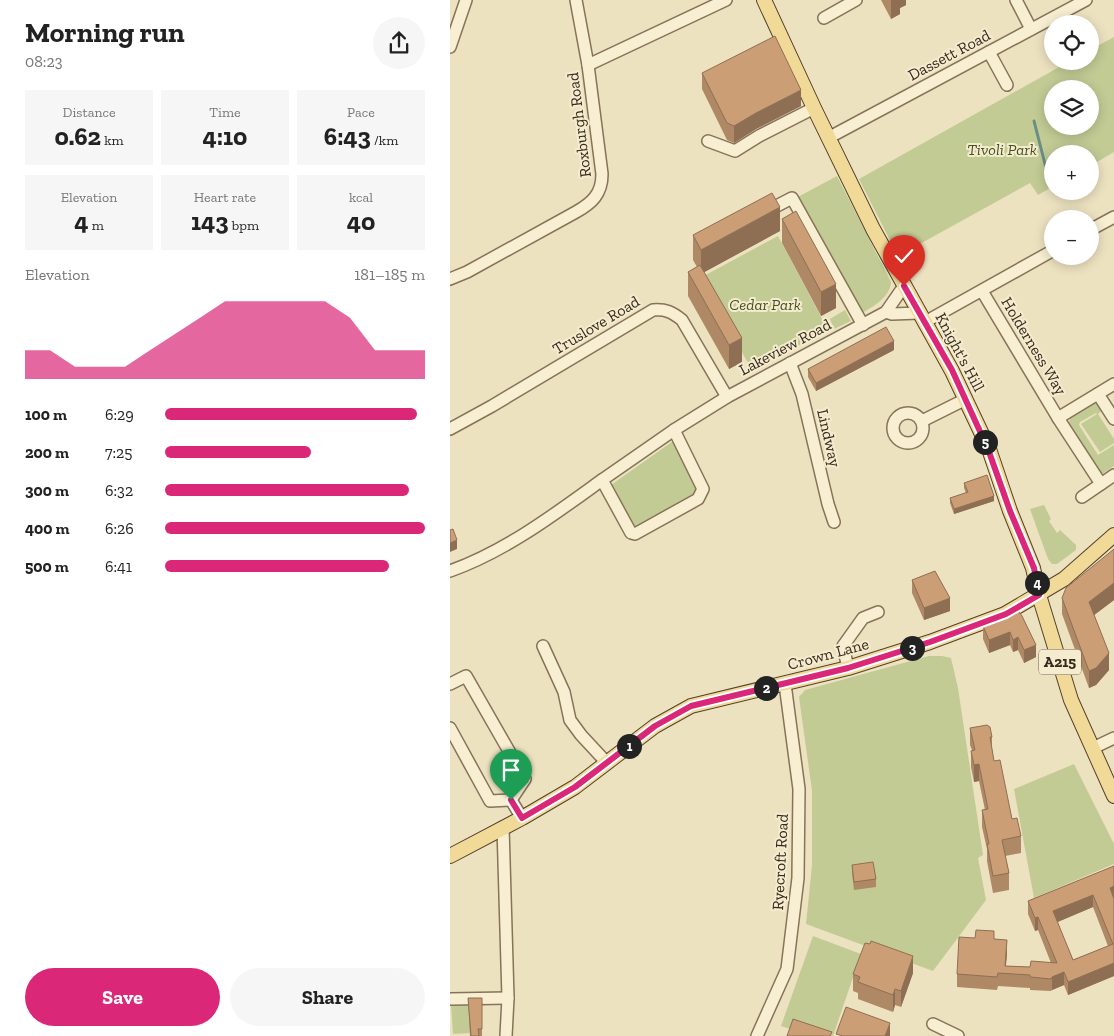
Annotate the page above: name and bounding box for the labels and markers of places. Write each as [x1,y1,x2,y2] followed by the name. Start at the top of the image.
[883,235,925,286] pin
[972,430,998,454] pin: 5
[1024,570,1050,596] pin: 4
[900,636,924,660] pin: 3
[754,676,778,700] pin: 2
[616,734,642,758] pin: 1
[490,749,532,800] pin

